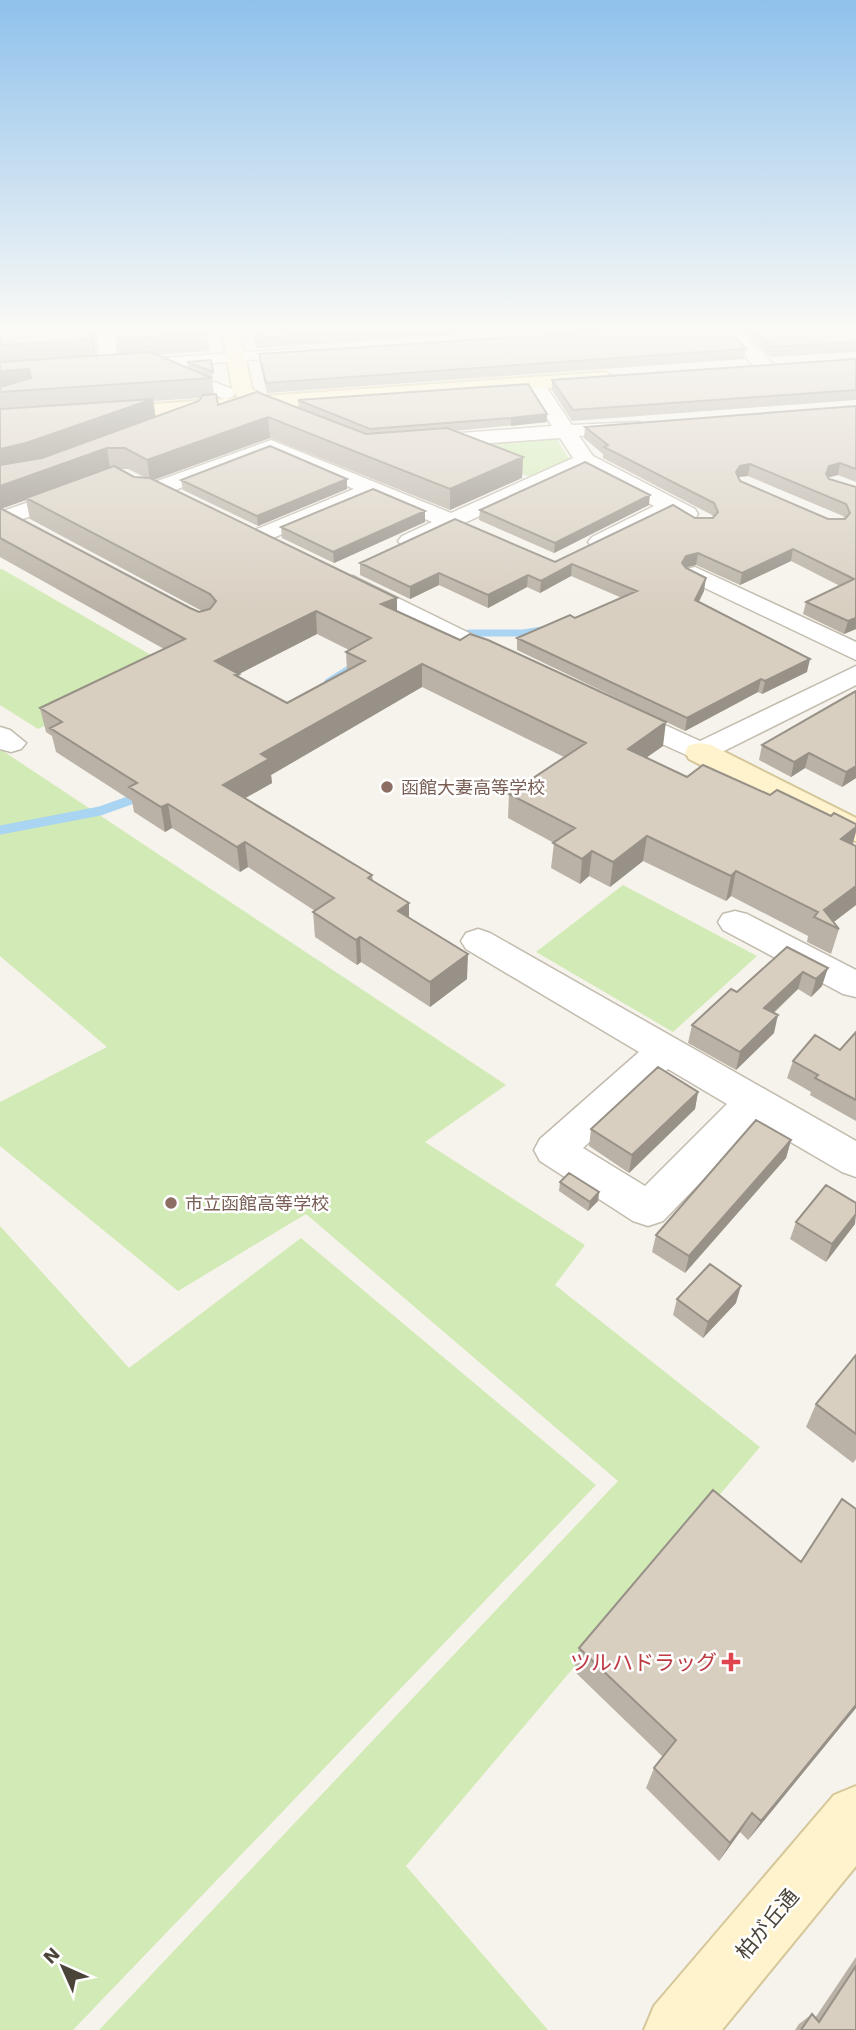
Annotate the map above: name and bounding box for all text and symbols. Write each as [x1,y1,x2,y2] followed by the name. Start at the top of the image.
[401,777,545,798] place label: 函館大妻高等学校
[379,779,395,795] marker: 函館大妻高等学校
[185,1193,329,1214] place label: 市立函館高等学校
[163,1195,179,1211] marker: 市立函館高等学校
[570,1650,717,1675] place label: ツルハドラッグ
[723,1654,739,1670] marker: ツルハドラッグ
[730,1884,804,1964] street label: 柏が丘通
[28,1932,98,2002] north arrow
[38,1942,64,1968] text: N

